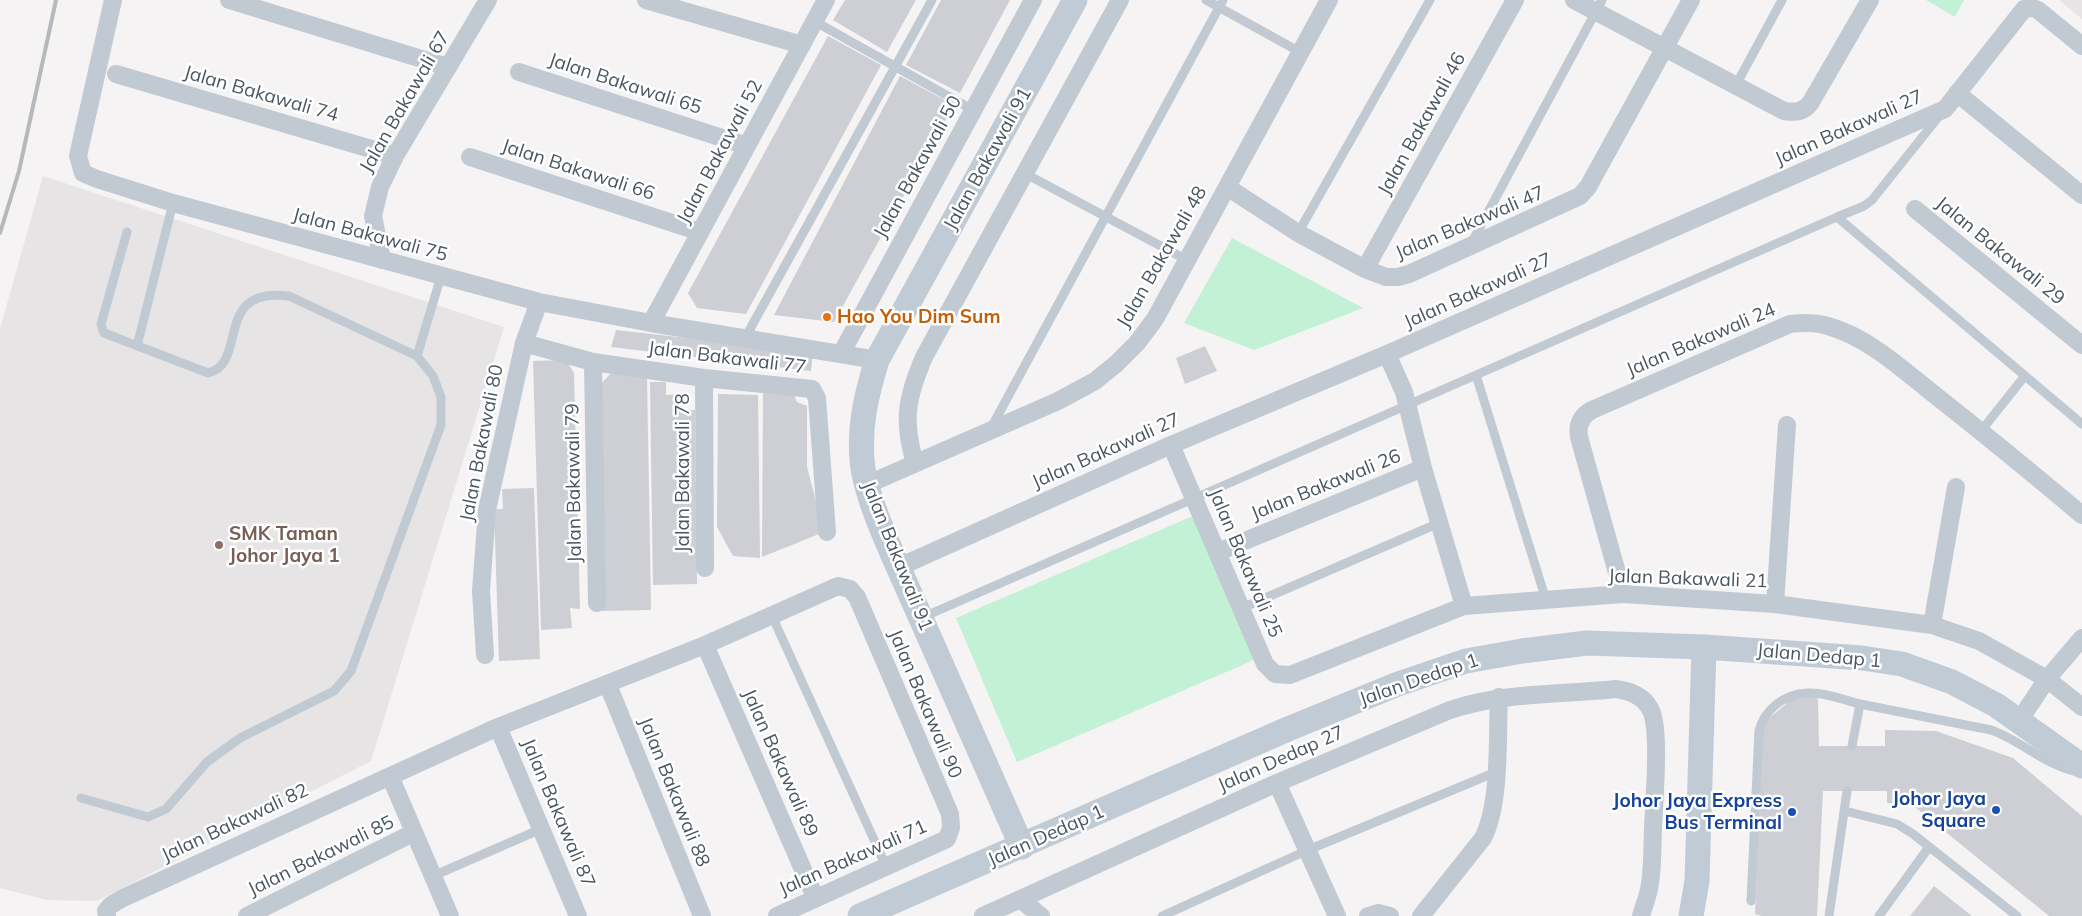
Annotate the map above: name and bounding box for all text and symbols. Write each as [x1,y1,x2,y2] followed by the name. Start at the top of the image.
[355,27,455,177] street label: Jalan Bakawali 67
[546,49,704,119] street label: Jalan Bakawali 65
[1373,49,1471,199] street label: Jalan Bakawali 46
[181,61,341,127] street label: Jalan Bakawali 74
[672,76,768,228] street label: Jalan Bakawali 52
[939,84,1037,234] street label: Jalan Bakawali 91
[1772,85,1926,171] street label: Jalan Bakawali 27
[869,92,967,242] street label: Jalan Bakawali 50
[499,135,657,205] street label: Jalan Bakawali 66
[1392,181,1548,265] street label: Jalan Bakawali 47
[1112,182,1212,332] street label: Jalan Bakawali 48
[1931,192,2069,310] street label: Jalan Bakawali 29
[290,203,450,267] street label: Jalan Bakawali 75
[1401,248,1555,334] street label: Jalan Bakawali 27
[1623,298,1779,382] street label: Jalan Bakawali 24
[837,306,1000,328] place label: Hao You Dim Sum
[821,311,833,323] marker: Hao You Dim Sum
[646,337,808,379] street label: Jalan Bakawali 77
[456,363,508,523] street label: Jalan Bakawali 80
[672,393,694,553] street label: Jalan Bakawali 78
[561,403,587,563] street label: Jalan Bakawali 79
[1029,408,1183,494] street label: Jalan Bakawali 27
[1248,445,1404,525] street label: Jalan Bakawali 26
[857,478,937,634] street label: Jalan Bakawali 91
[1203,485,1287,641] street label: Jalan Bakawali 25
[229,523,340,567] place label: SMK Taman Johor Jaya 1
[213,539,225,551] marker: SMK Taman Johor Jaya 1
[1608,565,1768,593] street label: Jalan Bakawali 21
[883,626,967,782] street label: Jalan Bakawali 90
[1756,639,1882,673] street label: Jalan Dedap 1
[1356,649,1482,711] street label: Jalan Dedap 1
[737,686,823,840] street label: Jalan Bakawali 89
[634,714,714,870] street label: Jalan Bakawali 88
[1214,721,1348,797] street label: Jalan Dedap 27
[516,735,600,891] street label: Jalan Bakawali 87
[158,779,312,867] street label: Jalan Bakawali 82
[1892,788,1986,832] place label: Johor Jaya Square
[1613,790,1782,834] place label: Johor Jaya Express Bus Terminal
[984,800,1108,872] street label: Jalan Dedap 1
[1990,804,2002,816] marker: Johor Jaya Square
[1786,806,1798,818] marker: Johor Jaya Express Bus Terminal
[244,811,398,901] street label: Jalan Bakawali 85
[776,815,930,901] street label: Jalan Bakawali 71

